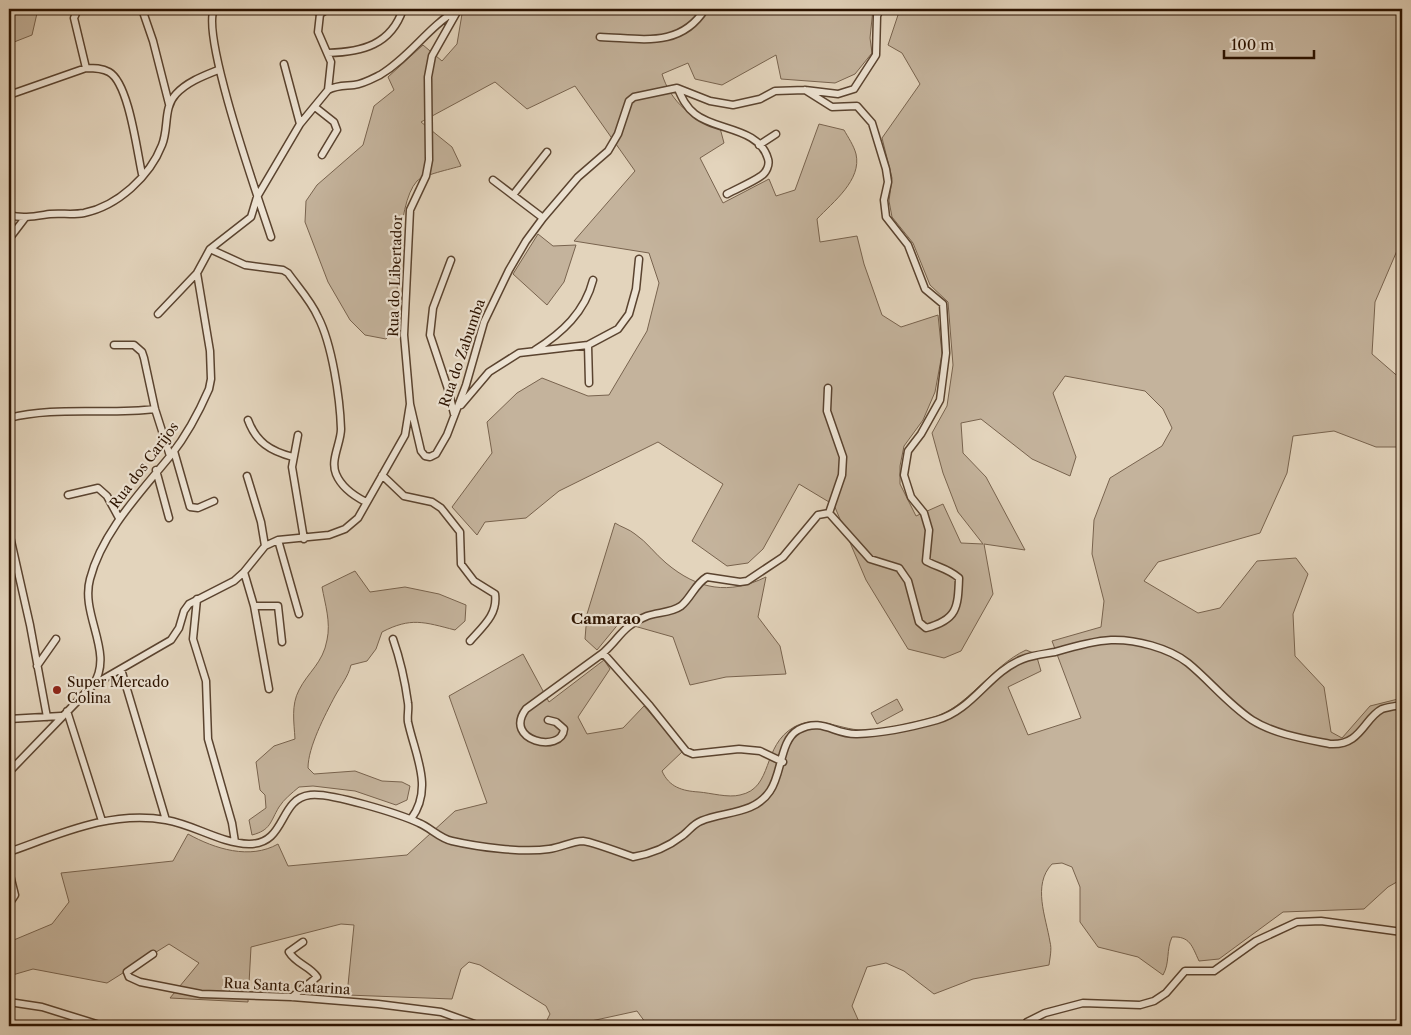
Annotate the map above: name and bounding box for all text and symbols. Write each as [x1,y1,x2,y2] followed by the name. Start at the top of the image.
[1224,28,1314,60] scale bar
[1231,35,1274,54] text: 100 m
[384,215,406,337] street label: Rua do Libertador
[435,296,489,410] street label: Rua do Zabumba
[106,418,182,512] street label: Rua dos Carijos
[571,609,641,628] district label: Camarao
[67,673,169,707] place label: Super Mercado Colina
[51,684,63,696] marker: Super Mercado Colina
[223,974,351,998] street label: Rua Santa Catarina

